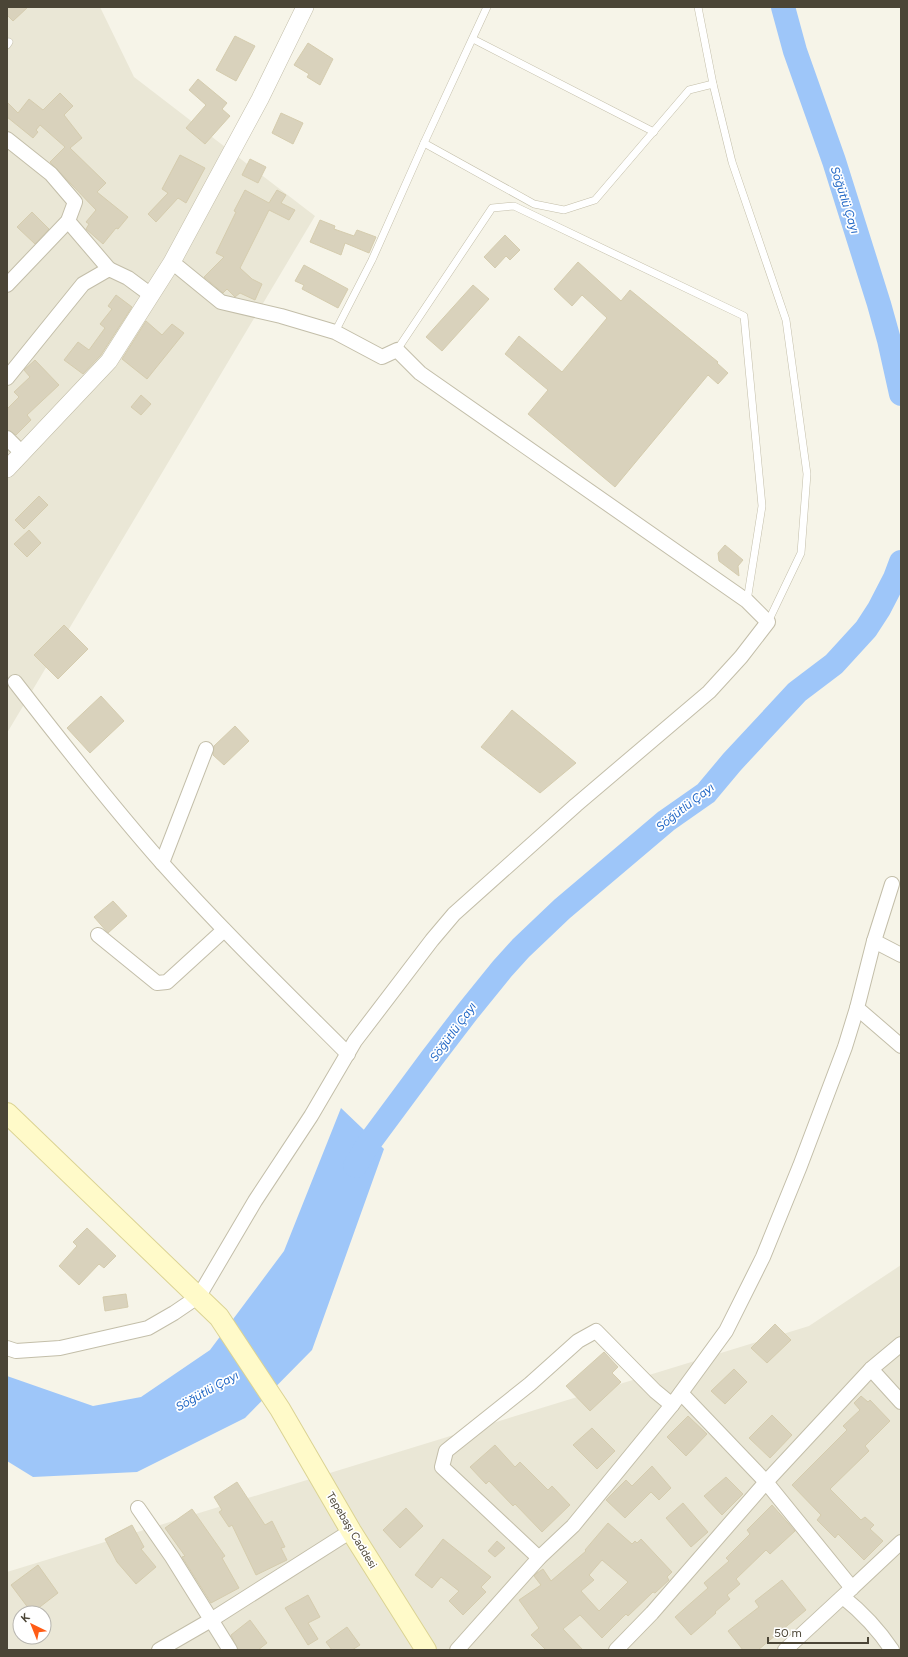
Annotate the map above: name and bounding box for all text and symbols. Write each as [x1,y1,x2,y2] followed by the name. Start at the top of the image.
[828,165,863,236] water label: Söğütlü Çayı
[653,780,717,834] water label: Söğütlü Çayı
[427,999,479,1064] water label: Söğütlü Çayı
[173,1368,241,1414] water label: Söğütlü Çayı
[324,1490,379,1571] street label: Tepebaşı Caddesi
[12,1605,52,1645] north arrow
[18,1610,33,1625] text: K
[768,1619,868,1645] scale bar
[774,1626,802,1640] text: 50 m

